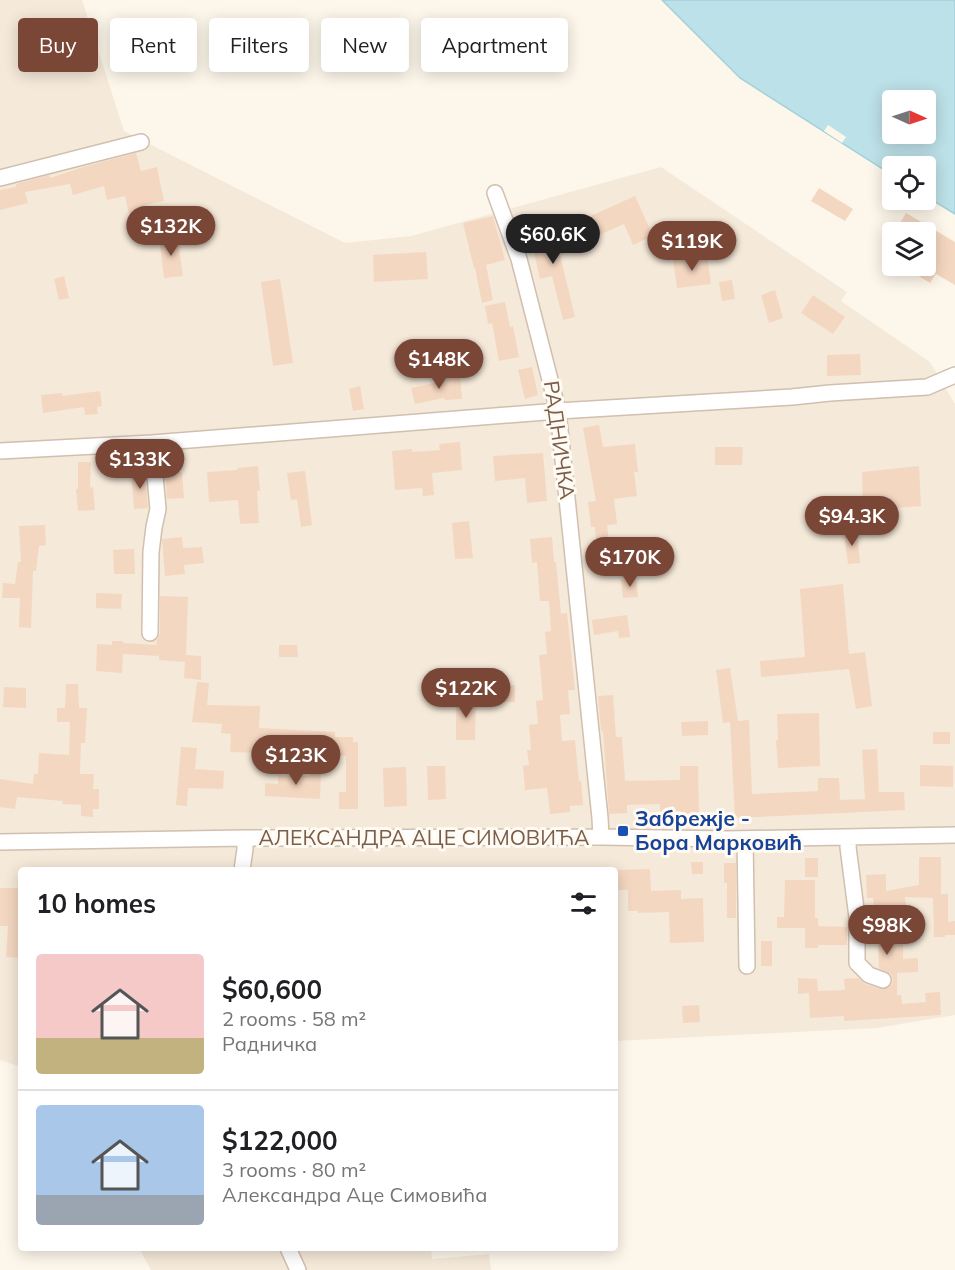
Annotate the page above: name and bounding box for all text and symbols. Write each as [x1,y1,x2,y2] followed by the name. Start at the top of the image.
[18,18,98,72] chip: Buy
[110,18,197,72] chip: Rent
[209,18,309,72] chip: Filters
[321,18,409,72] chip: New
[421,18,568,72] chip: Apartment
[882,90,936,144] north arrow
[882,90,936,276] map controls
[882,156,936,210] button: locate
[129,206,213,257] pin: $132K
[140,213,202,238] text: $132K
[504,214,602,265] pin: $60.6K
[520,221,586,246] text: $60.6K
[650,221,734,272] pin: $119K
[882,222,936,276] button: layers
[661,228,723,253] text: $119K
[397,339,481,390] pin: $148K
[408,346,470,371] text: $148K
[539,379,581,501] street label: РАДНИЧКА
[98,439,182,490] pin: $133K
[109,446,171,471] text: $133K
[803,496,901,547] pin: $94.3K
[819,503,885,528] text: $94.3K
[588,537,672,588] pin: $170K
[599,544,661,569] text: $170K
[424,668,508,719] pin: $122K
[435,675,497,700] text: $122K
[254,735,338,786] pin: $123K
[265,742,327,767] text: $123K
[635,805,802,855] place label: Забрежје - Бора Марковић
[259,824,590,850] street label: АЛЕКСАНДРА АЦЕ СИМОВИЋА
[616,824,630,838] marker: Забрежје - Бора Марковић
[36,887,156,920] text: 10 homes
[567,887,600,920] icon: filters
[851,905,923,956] pin: $98K
[862,912,912,937] text: $98K
[222,973,322,1006] text: $60,600
[84,978,156,1050] icon: home
[222,1006,366,1031] text: 2 rooms · 58 m²
[222,1031,317,1056] text: Радничка
[222,1124,338,1157] text: $122,000
[84,1129,156,1201] icon: home
[222,1157,366,1182] text: 3 rooms · 80 m²
[222,1182,487,1207] text: Александра Аце Симовића

